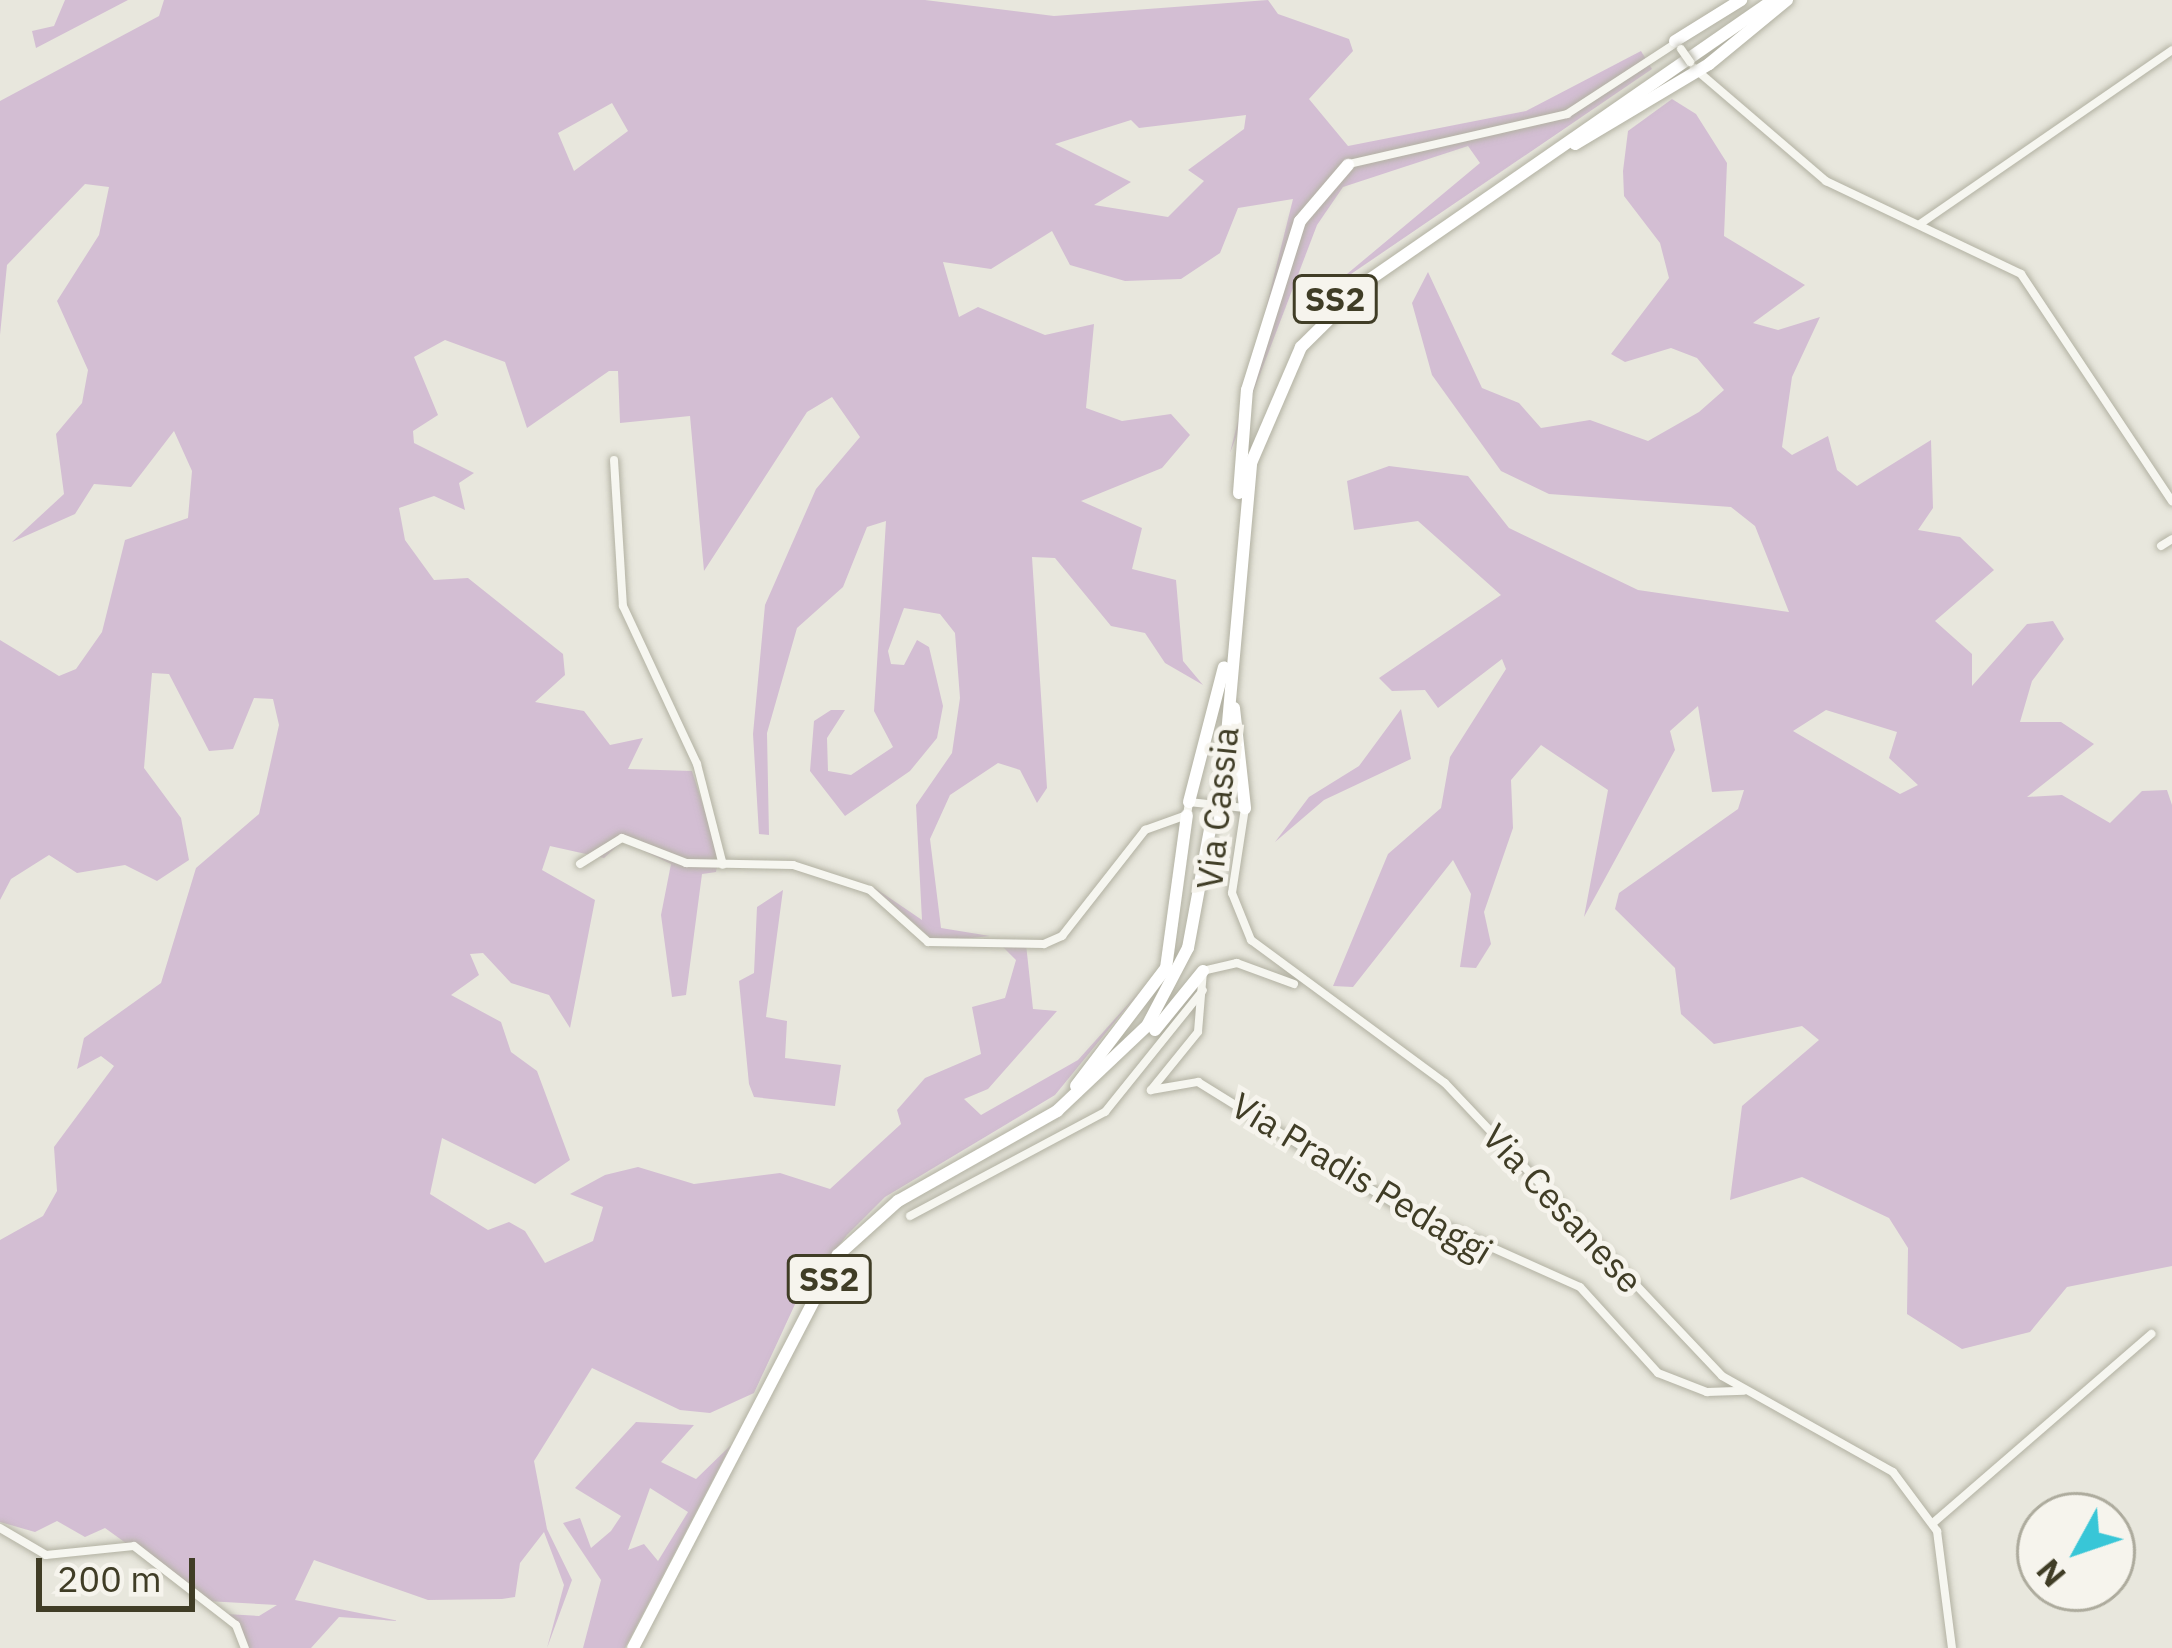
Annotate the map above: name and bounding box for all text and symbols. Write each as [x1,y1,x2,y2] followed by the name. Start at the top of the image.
[1290,272,1380,326] road number: SS2
[1187,725,1247,891] street label: Via Cassia
[1224,1083,1500,1273] street label: Via Pradis Pedaggi
[1474,1115,1652,1301] street label: Via Cesanese
[784,1252,874,1306] road number: SS2
[2016,1492,2136,1612] north arrow
[42,1534,201,1608] scale bar
[2026,1551,2074,1597] text: N
[57,1555,162,1602] text: 200 m

